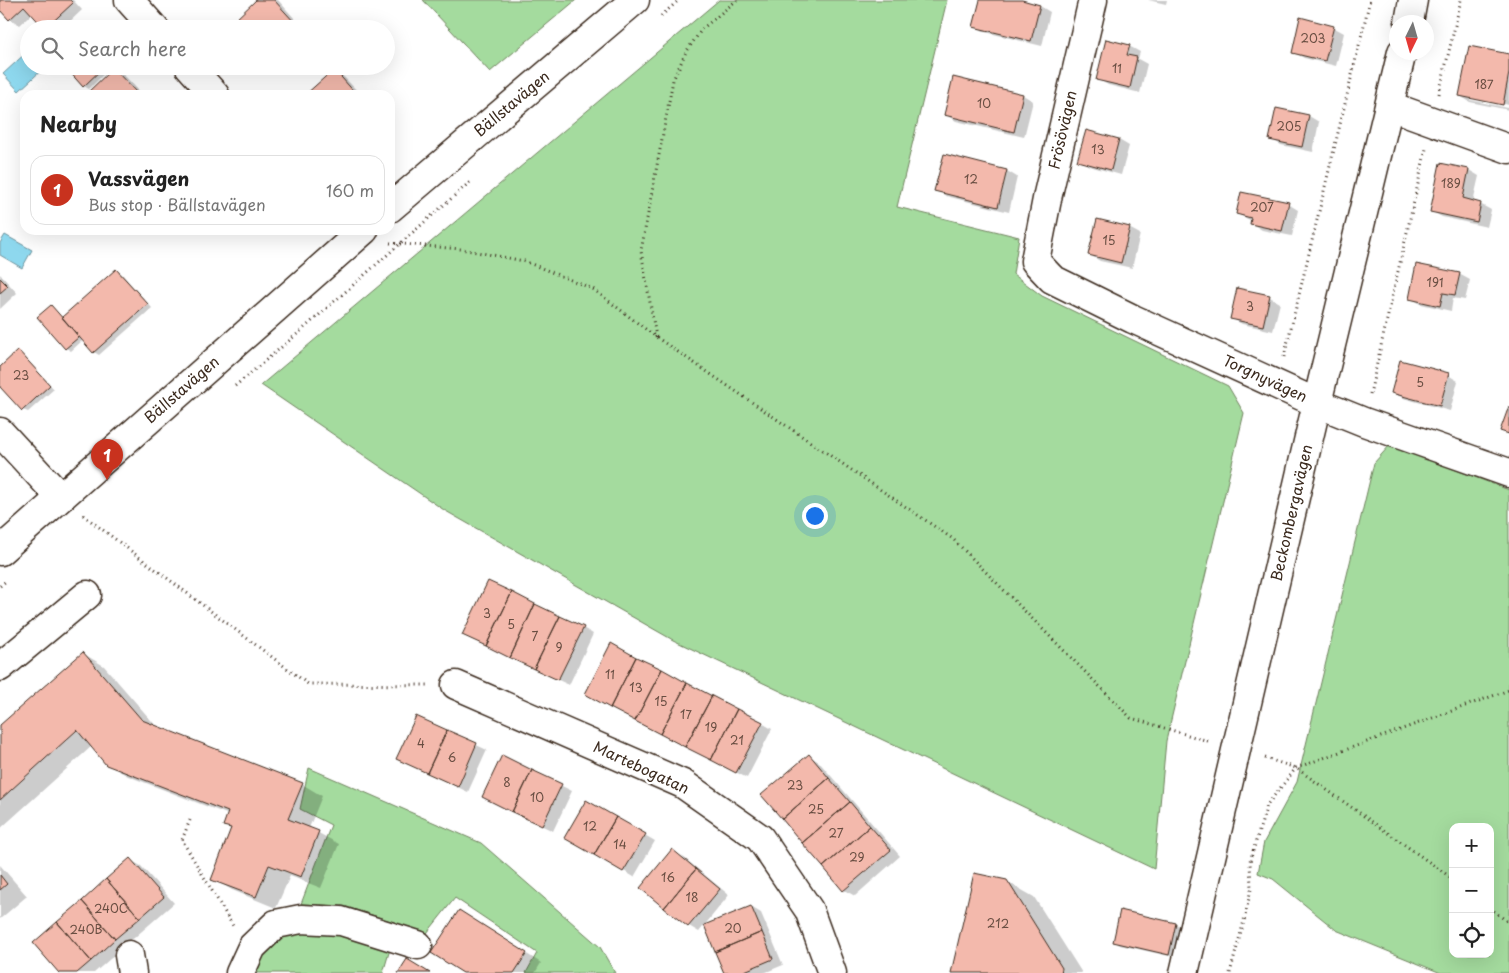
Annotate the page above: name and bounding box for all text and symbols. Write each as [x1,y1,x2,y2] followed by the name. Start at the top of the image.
[1389,15,1434,60] north arrow
[20,20,395,75] search box
[1301,29,1325,47] house number: 203
[38,34,66,62] icon: search
[78,34,187,62] text: Search here
[1112,59,1122,77] house number: 11
[468,64,554,141] street label: Bällstavägen
[1474,75,1494,93] house number: 187
[1041,88,1082,171] street label: Frösövägen
[977,94,991,112] house number: 10
[40,107,117,139] text: Nearby
[1277,117,1301,135] house number: 205
[1091,140,1105,158] house number: 13
[88,164,189,192] text: Vassvägen
[964,170,978,188] house number: 12
[1441,174,1461,192] house number: 189
[53,178,61,202] text: 1
[326,178,374,202] text: 160 m
[88,192,266,216] text: Bus stop · Bällstavägen
[1250,198,1274,216] house number: 207
[1102,231,1116,249] house number: 15
[1427,273,1443,291] house number: 191
[1246,297,1254,315] house number: 3
[1220,348,1312,407] street label: Torgnyvägen
[139,350,223,428] street label: Bällstavägen
[13,366,29,384] house number: 23
[1416,373,1424,391] house number: 5
[91,439,123,480] pin: 1
[1264,442,1317,583] street label: Beckombergavägen
[802,503,828,529] your location
[483,604,491,622] house number: 3
[507,615,515,633] house number: 5
[532,627,539,645] house number: 7
[555,638,563,656] house number: 9
[605,665,615,683] house number: 11
[629,678,643,696] house number: 13
[654,692,668,710] house number: 15
[680,705,692,723] house number: 17
[705,718,717,736] house number: 19
[730,731,744,749] house number: 21
[417,734,425,752] house number: 4
[590,734,693,799] street label: Martebogatan
[448,748,456,766] house number: 6
[503,773,511,791] house number: 8
[787,776,803,794] house number: 23
[530,788,544,806] house number: 10
[808,800,824,818] house number: 25
[583,817,597,835] house number: 12
[1449,823,1494,958] map controls
[1449,823,1494,868] button: +
[829,824,844,842] house number: 27
[613,835,627,853] house number: 14
[849,848,865,866] house number: 29
[661,868,675,886] house number: 16
[1449,868,1494,913] button: −
[686,888,698,906] house number: 18
[94,899,128,917] house number: 240C
[1449,913,1494,958] button: locate
[987,914,1009,932] house number: 212
[724,919,742,937] house number: 20
[70,920,102,938] house number: 240B

